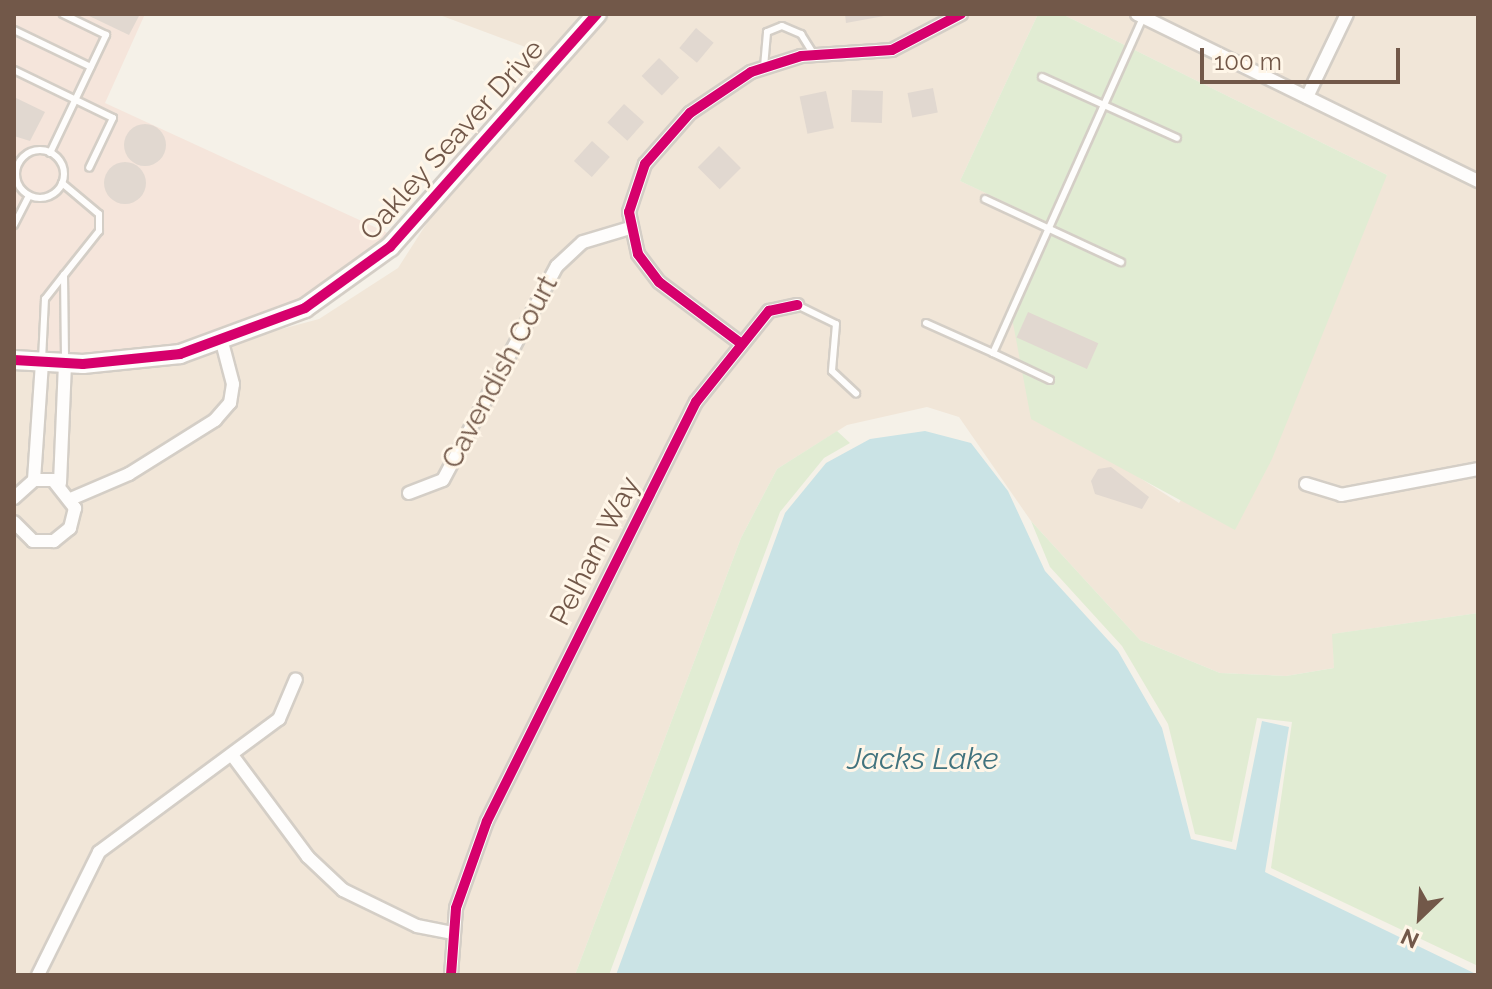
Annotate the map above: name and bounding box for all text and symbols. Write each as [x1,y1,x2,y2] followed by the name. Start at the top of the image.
[353,32,551,248] street label: Oakley Seaver Drive
[1204,32,1404,82] scale bar
[1214,47,1282,76] text: 100 m
[435,270,565,474] street label: Cavendish Court
[543,471,647,631] street label: Pelham Way
[847,741,999,777] water label: Jacks Lake
[1380,877,1460,957] north arrow
[1397,923,1423,954] text: N

